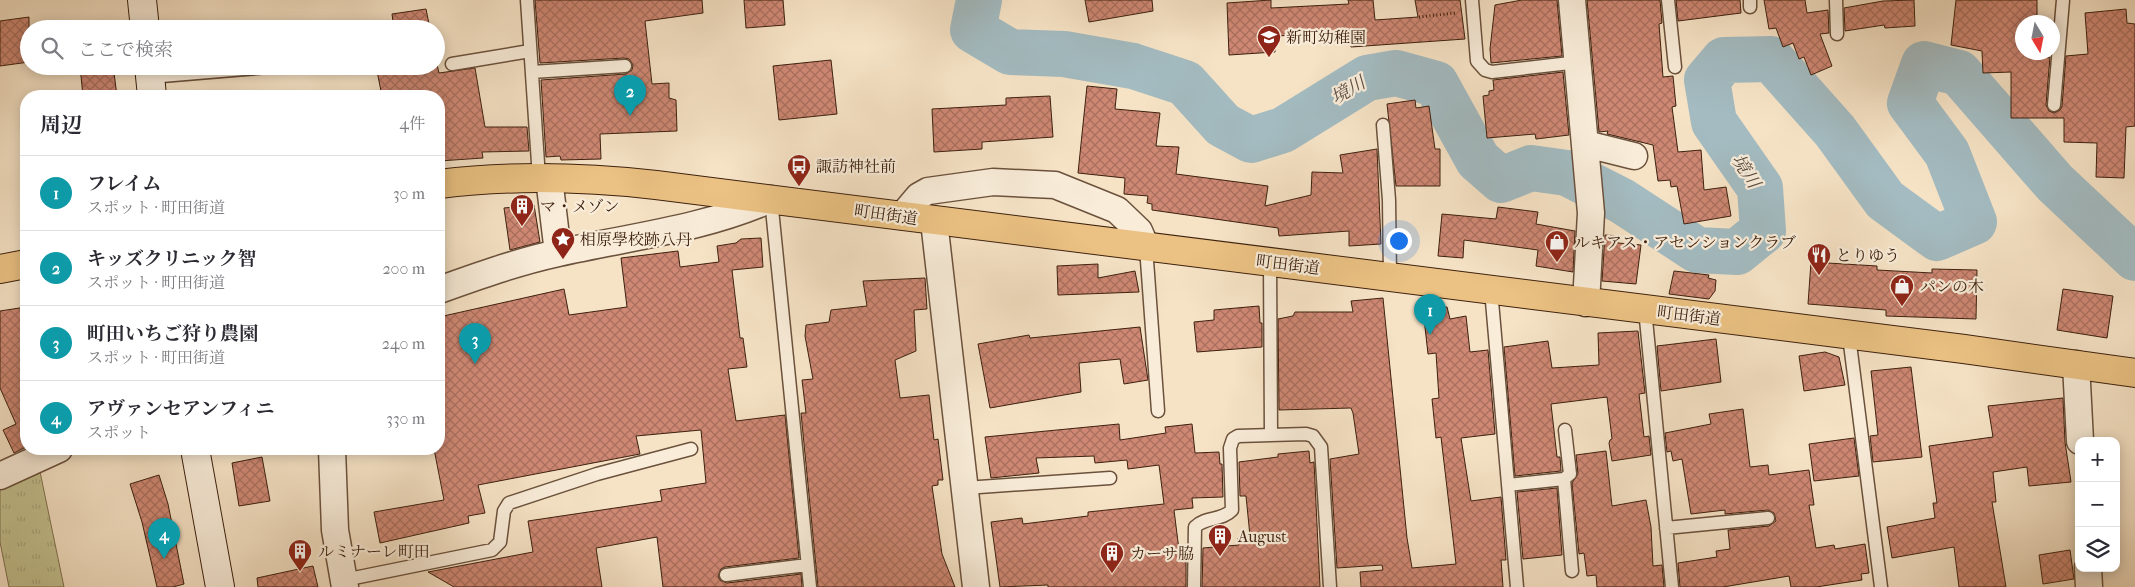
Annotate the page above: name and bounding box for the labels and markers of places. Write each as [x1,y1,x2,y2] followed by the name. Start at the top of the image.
[1256,24,1282,58] school or university icon: 新町幼稚園
[1286,28,1366,47] place label: 新町幼稚園
[614,75,646,116] pin: 2
[786,153,812,187] bus stop icon: 諏訪神社前
[816,157,896,176] place label: 諏訪神社前
[509,193,535,227] building icon: マ・メゾン
[540,197,620,216] place label: マ・メゾン
[550,226,576,260] place icon: 相原學校跡八丹
[1544,229,1570,263] shop icon: ルキアス・アセンションクラブ
[580,230,692,249] place label: 相原學校跡八丹
[1574,233,1796,252] place label: ルキアス・アセンションクラブ
[1806,242,1832,276] restaurant icon: とりゆう
[1836,246,1900,265] place label: とりゆう
[1889,273,1915,307] shop icon: パンの木
[1920,277,1984,296] place label: パンの木
[1414,294,1446,335] pin: 1
[459,323,491,364] pin: 3
[148,518,180,559] pin: 4
[1207,523,1233,557] building icon: August
[1237,527,1287,546] place label: August
[287,538,313,572] building icon: ルミナーレ町田
[1099,540,1125,574] building icon: カーサ脇
[318,542,430,561] place label: ルミナーレ町田
[1130,544,1194,563] place label: カーサ脇

